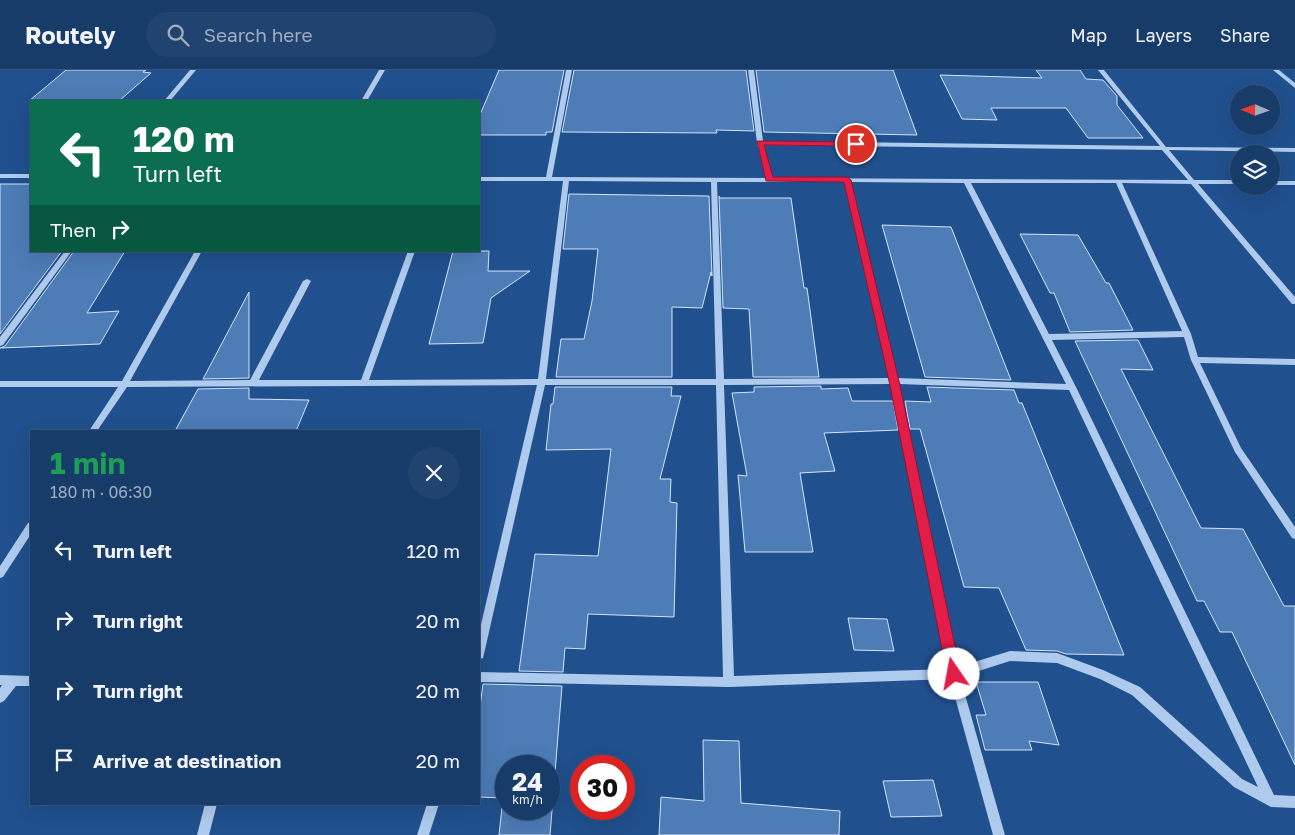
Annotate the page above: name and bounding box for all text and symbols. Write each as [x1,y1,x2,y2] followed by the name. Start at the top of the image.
[146,12,496,57] search box
[25,20,116,49] text: Routely
[164,21,192,49] icon: search
[204,23,313,46] text: Search here
[1070,24,1107,46] text: Map
[1135,24,1192,46] text: Layers
[1220,24,1270,46] text: Share
[1230,85,1280,135] north arrow
[1230,85,1280,195] map controls
[133,118,235,160] text: 120 m
[50,120,115,185] icon: left
[835,123,877,165] pin
[842,130,870,158] icon: arrive
[1230,145,1280,195] button: layers
[133,160,222,187] text: Turn left
[106,215,134,243] icon: right
[50,218,96,241] text: Then
[50,445,126,481] text: 1 min
[408,447,460,499] button: close
[50,482,152,502] text: 180 m · 06:30
[50,536,78,564] icon: left
[93,539,172,562] text: Turn left
[406,539,460,562] text: 120 m
[50,606,78,634] icon: right
[93,609,183,632] text: Turn right
[416,609,460,632] text: 20 m
[927,647,979,699] position arrow
[50,676,78,704] icon: right
[93,679,183,702] text: Turn right
[416,679,460,702] text: 20 m
[50,746,78,774] icon: arrive
[93,749,281,772] text: Arrive at destination
[416,749,460,772] text: 20 m
[570,755,635,820] speed limit sign: 30
[512,766,543,797] text: 24
[512,792,543,807] text: km/h

